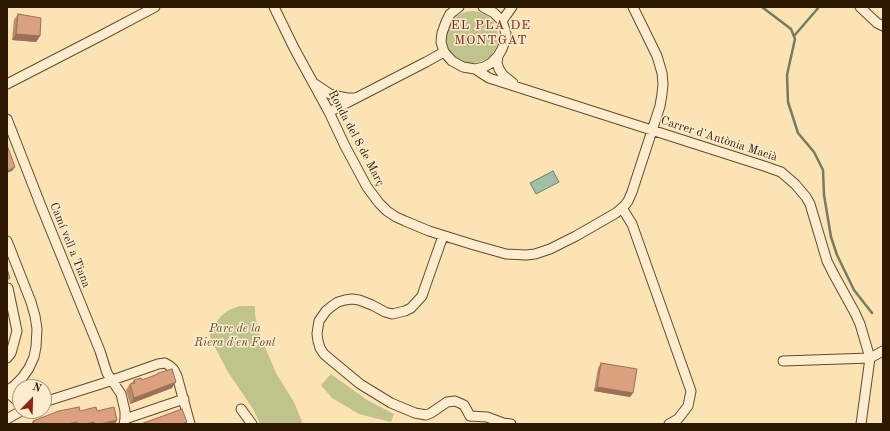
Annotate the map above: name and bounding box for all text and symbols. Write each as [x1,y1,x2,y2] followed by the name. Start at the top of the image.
[451,18,531,49] district label: EL PLA DE MONTGAT
[325,88,387,188] street label: Ronda del 8 de Març
[659,113,779,165] street label: Carrer d'Antònia Macià
[46,200,94,290] street label: Camí vell a Tiana
[194,322,276,350] park label: Parc de la Riera d'en Font
[12,379,52,419] north arrow
[30,382,43,395] text: N

